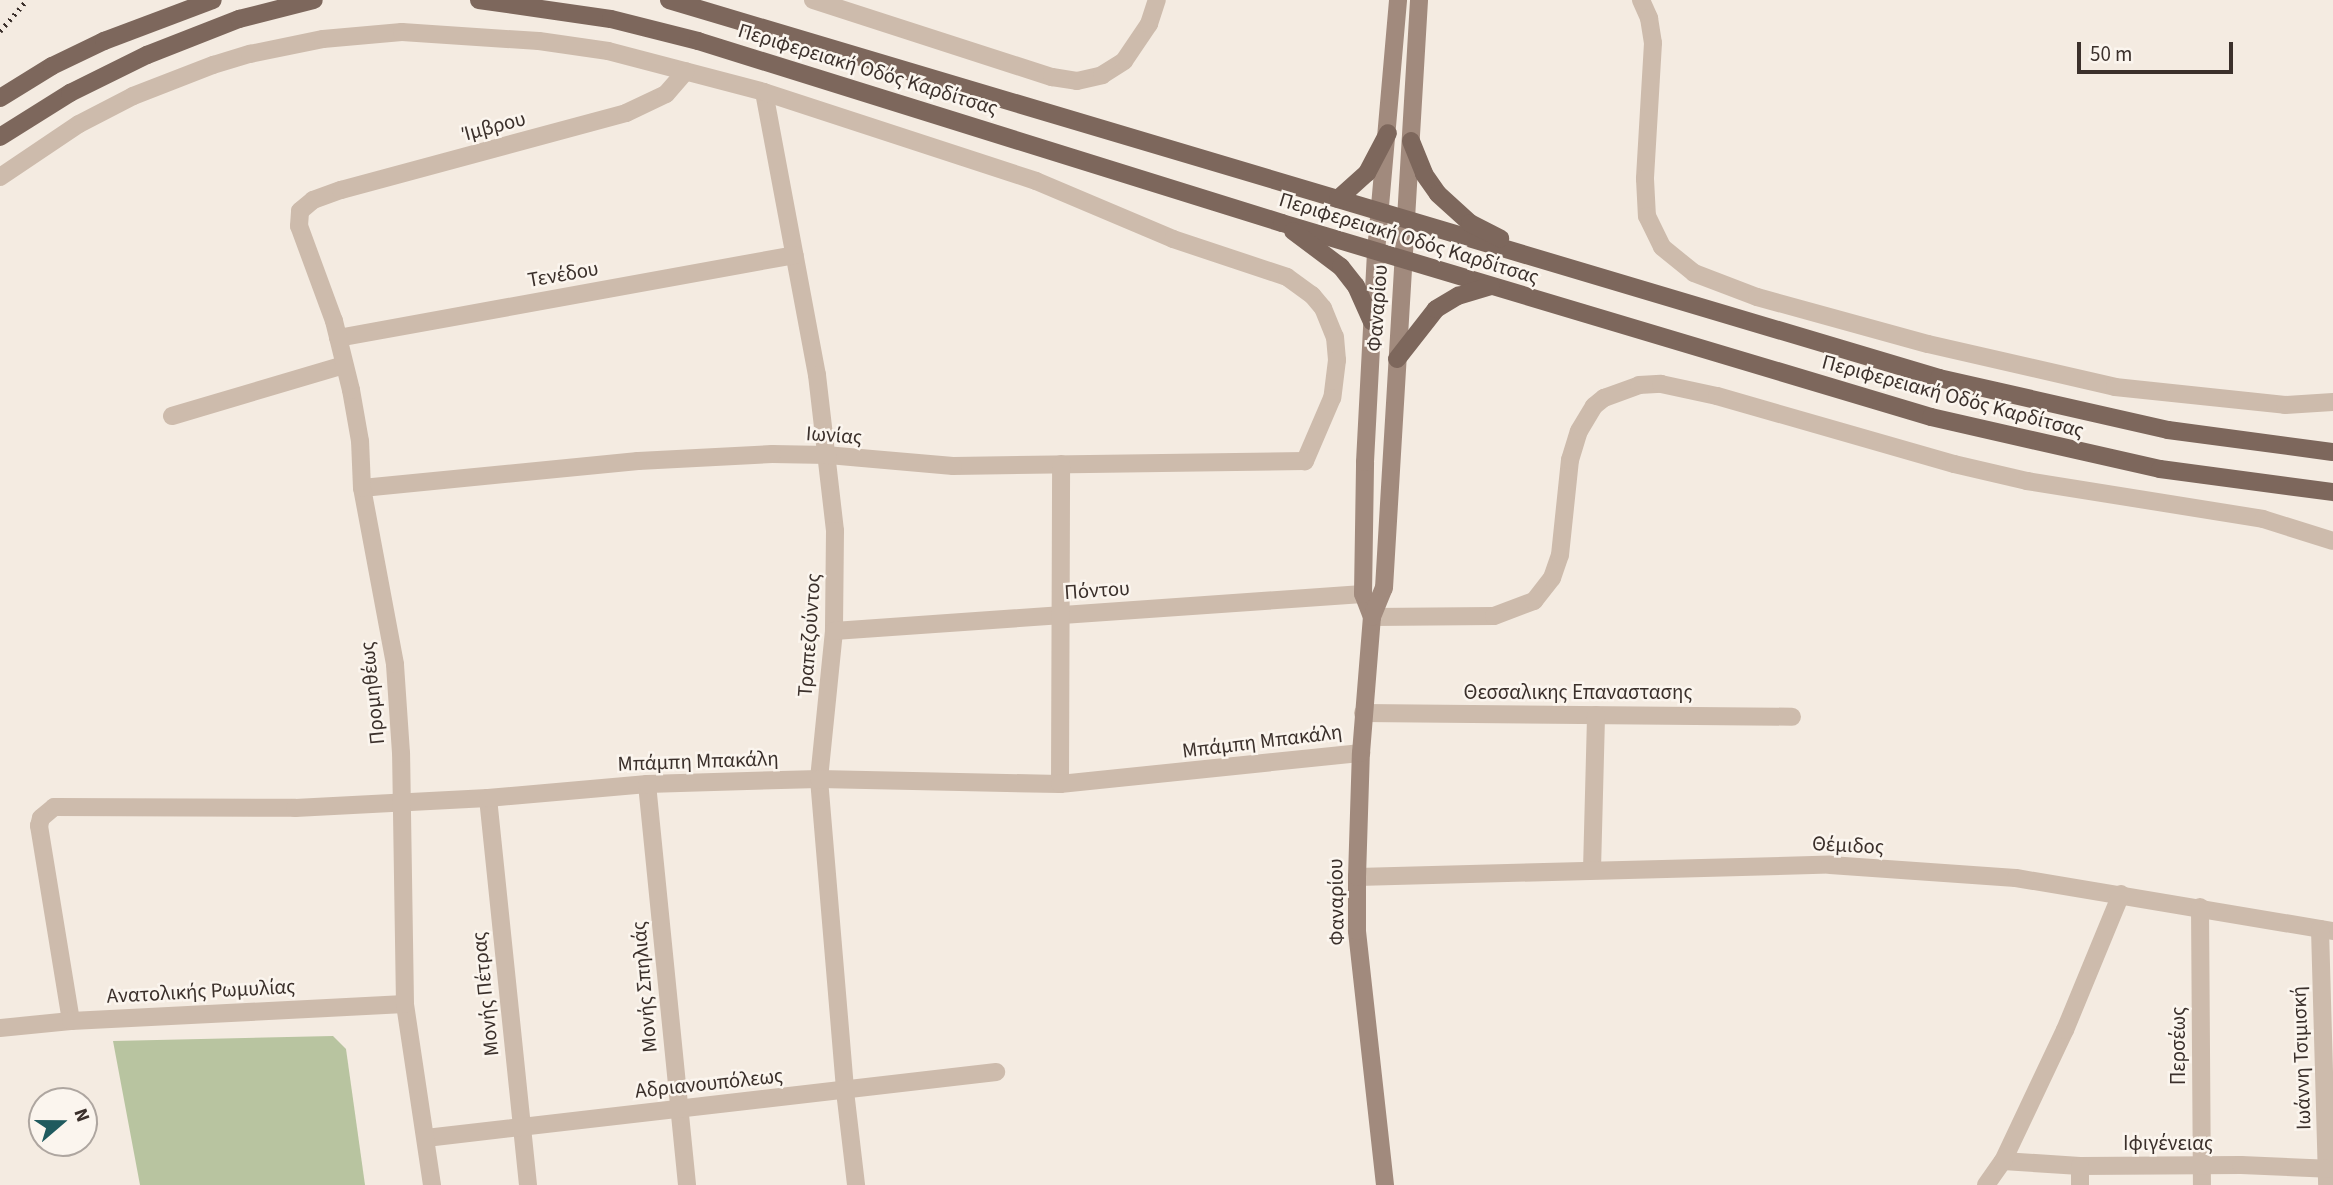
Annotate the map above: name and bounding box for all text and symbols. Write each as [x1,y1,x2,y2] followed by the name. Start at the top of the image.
[735,17,1001,121] street label: Περιφερειακή Οδός Καρδίτσας
[2081,28,2237,72] scale bar
[2090,39,2132,69] text: 50 m
[460,106,528,146] street label: Ίμβρου
[1276,186,1542,290] street label: Περιφερειακή Οδός Καρδίτσας
[526,255,600,293] street label: Τενέδου
[1361,264,1393,352] street label: Φαναρίου
[1819,349,2087,443] street label: Περιφερειακή Οδός Καρδίτσας
[805,420,863,450] street label: Ιωνίας
[792,572,826,698] street label: Τραπεζούντος
[1063,575,1131,605] street label: Πόντου
[354,640,390,746] street label: Προμηθέως
[1464,679,1692,705] street label: Θεσσαλικης Επαναστασης
[1181,719,1343,763] street label: Μπάμπη Μπακάλη
[617,746,779,776] street label: Μπάμπη Μπακάλη
[1811,831,1885,859] street label: Θέμιδος
[1323,858,1349,946] street label: Φαναρίου
[626,920,662,1054] street label: Μονής Σπηλιάς
[466,931,504,1057] street label: Μονής Πέτρας
[106,973,296,1009] street label: Ανατολικής Ρωμυλίας
[2286,986,2316,1130] street label: Ιωάννη Τσιμισκή
[2165,1007,2191,1085] street label: Περσέως
[634,1063,784,1103] street label: Αδριανουπόλεως
[28,1087,98,1157] north arrow
[66,1105,96,1126] text: N
[2123,1130,2213,1156] street label: Ιφιγένειας

